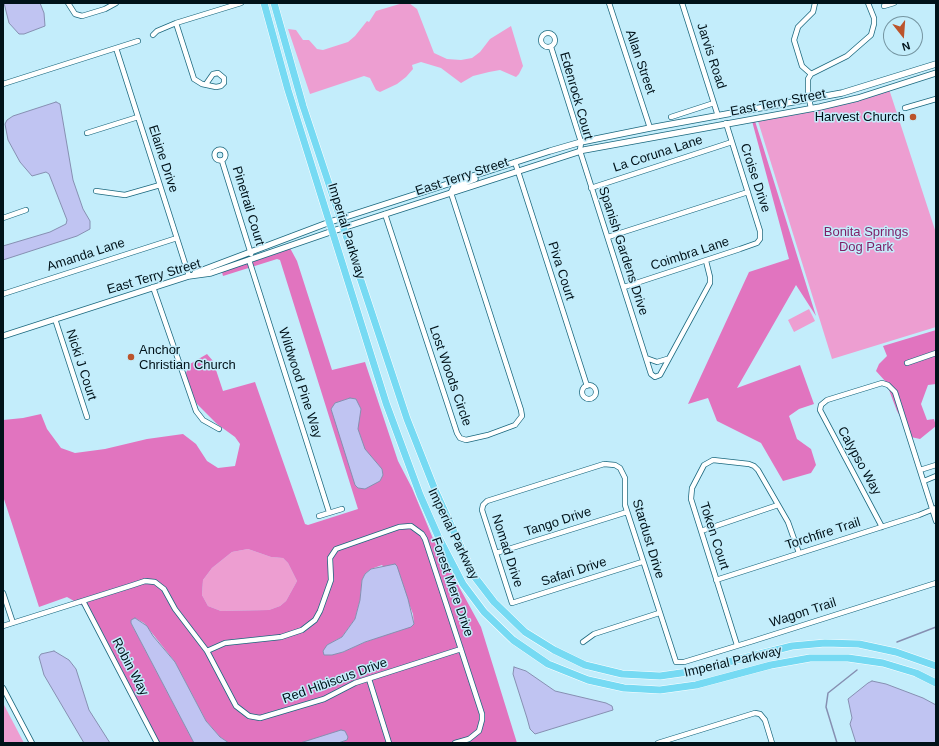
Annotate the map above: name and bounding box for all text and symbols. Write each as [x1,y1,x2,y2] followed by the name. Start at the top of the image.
[883,16,923,56] north arrow
[693,21,729,91] street label: Jarvis Road
[622,28,658,96] street label: Allan Street
[901,40,912,53] text: N
[556,50,596,142] street label: Edenrock Court
[729,86,827,120] street label: East Terry Street
[815,109,905,125] place label: Harvest Church
[908,112,918,122] marker: Harvest Church
[145,123,181,195] street label: Elaine Drive
[611,132,705,176] street label: La Coruna Lane
[737,142,773,214] street label: Croise Drive
[414,155,510,199] street label: East Terry Street
[228,164,268,248] street label: Pinetrail Court
[324,181,368,281] street label: Imperial Parkway
[595,185,651,317] street label: Spanish Gardens Drive
[824,224,908,255] park label: Bonita Springs Dog Park
[649,234,731,274] street label: Coimbra Lane
[45,235,127,275] street label: Amanda Lane
[544,240,578,302] street label: Piva Court
[105,256,203,298] street label: East Terry Street
[425,324,475,428] street label: Lost Woods Circle
[275,326,325,440] street label: Wildwood Pine Way
[62,328,100,402] street label: Nicki J Court
[139,342,236,373] place label: Anchor Christian Church
[126,352,136,362] marker: Anchor Christian Church
[834,424,884,498] street label: Calypso Way
[424,486,482,582] street label: Imperial Parkway
[629,497,667,581] street label: Stardust Drive
[696,500,732,572] street label: Token Court
[523,504,593,540] street label: Tango Drive
[488,513,526,589] street label: Nomad Drive
[783,514,863,554] street label: Torchfire Trail
[428,535,476,639] street label: Forest Mere Drive
[539,554,609,590] street label: Safari Drive
[768,595,838,631] street label: Wagon Trail
[108,635,152,699] street label: Robin Way
[683,643,783,681] street label: Imperial Parkway
[280,655,390,707] street label: Red Hibiscus Drive

